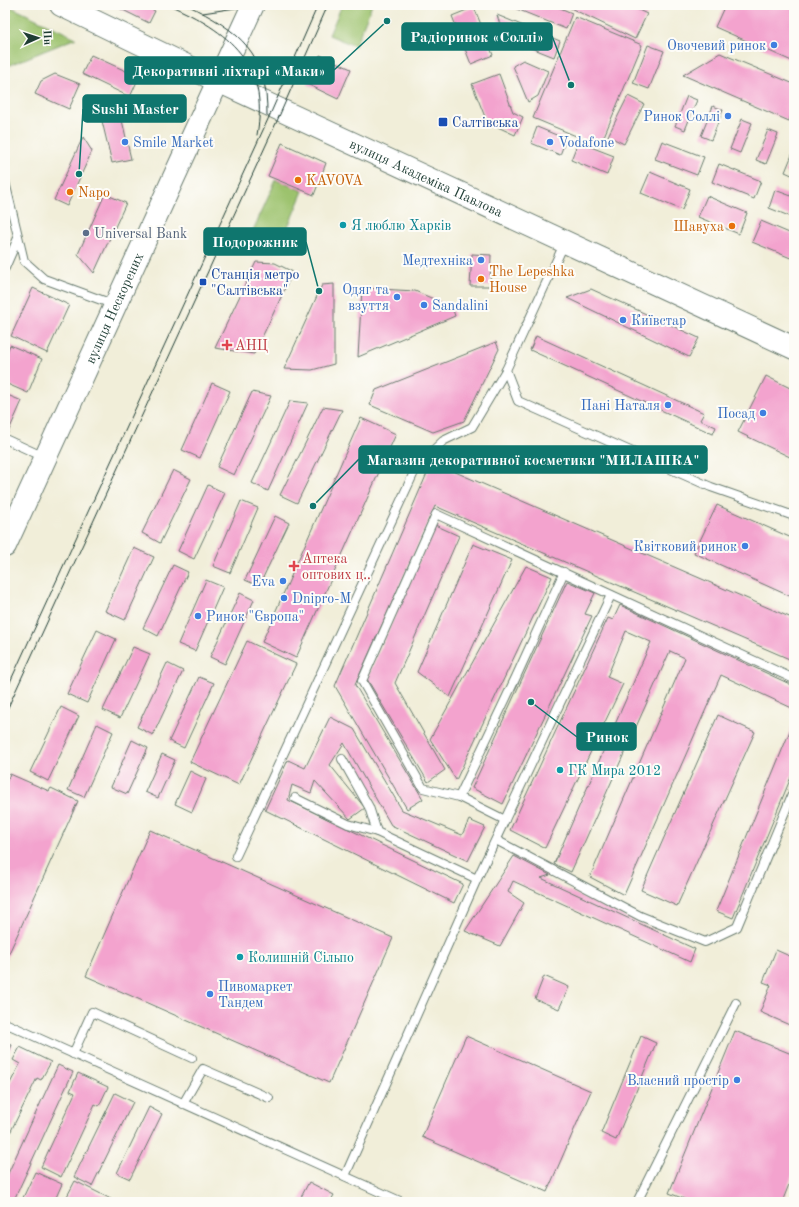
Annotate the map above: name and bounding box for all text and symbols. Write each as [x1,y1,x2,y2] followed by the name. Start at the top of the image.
[18,18,58,58] north arrow
[402,23,552,50] callout: Радіоринок «Соллі»
[41,30,52,45] text: Пн
[410,31,544,46] text: Радіоринок «Соллі»
[667,39,766,53] place label: Овочевий ринок
[769,40,779,50] marker: Овочевий ринок
[125,57,334,84] callout: Декоративні ліхтарі «Маки»
[132,65,326,80] text: Декоративні ліхтарі «Маки»
[83,95,186,122] callout: Sushi Master
[91,103,179,118] text: Sushi Master
[643,110,720,124] place label: Ринок Соллі
[723,111,733,121] marker: Ринок Соллі
[437,116,449,128] marker: Салтівська
[452,116,518,130] place label: Салтівська
[133,136,214,150] place label: Smile Market
[558,136,614,150] place label: Vodafone
[120,137,130,147] marker: Smile Market
[347,137,505,220] street label: вулиця Академіка Павлова
[545,137,555,147] marker: Vodafone
[306,174,363,188] place label: KAVOVA
[293,175,303,185] marker: KAVOVA
[78,186,110,200] place label: Napo
[65,187,75,197] marker: Napo
[351,219,451,233] place label: Я люблю Харків
[338,220,348,230] marker: Я люблю Харків
[673,220,724,234] place label: Шавуха
[727,221,737,231] marker: Шавуха
[94,227,187,241] place label: Universal Bank
[81,228,91,238] marker: Universal Bank
[204,228,306,255] callout: Подорожник
[212,236,298,251] text: Подорожник
[84,250,147,366] street label: вулиця Нескорених
[402,254,473,268] place label: Медтехніка
[476,255,486,265] marker: Медтехніка
[489,265,574,295] place label: The Lepeshka House
[211,268,300,298] place label: Станція метро "Салтівська"
[476,274,486,284] marker: The Lepeshka House
[198,277,208,287] marker: Станція метро "Салтівська"
[342,283,389,313] place label: Одяг та взуття
[392,292,402,302] marker: Одяг та взуття
[432,299,488,313] place label: Sandalini
[419,300,429,310] marker: Sandalini
[631,314,686,328] place label: Київстар
[618,315,628,325] marker: Київстар
[235,339,268,353] place label: АНЦ
[222,340,232,350] marker: АНЦ
[581,399,660,413] place label: Пані Наталя
[663,400,673,410] marker: Пані Наталя
[717,407,755,421] place label: Посад
[758,408,768,418] marker: Посад
[359,446,707,473] callout: Магазин декоративної косметики "МИЛАШКА"
[367,454,699,469] text: Магазин декоративної косметики "МИЛАШКА"
[634,540,737,554] place label: Квітковий ринок
[740,541,750,551] marker: Квітковий ринок
[302,552,371,582] place label: Аптека оптових ц‥
[289,561,299,571] marker: Аптека оптових ц‥
[251,575,275,589] place label: Eva
[278,576,288,586] marker: Eva
[292,592,351,606] place label: Dnipro-M
[279,593,289,603] marker: Dnipro-M
[206,610,304,624] place label: Ринок "Європа"
[193,611,203,621] marker: Ринок "Європа"
[577,723,636,750] callout: Ринок
[585,731,629,746] text: Ринок
[568,764,661,778] place label: ГК Мира 2012
[555,765,565,775] marker: ГК Мира 2012
[248,951,354,965] place label: Колишній Сільпо
[235,952,245,962] marker: Колишній Сільпо
[218,980,293,1010] place label: Пивомаркет Тандем
[205,989,215,999] marker: Пивомаркет Тандем
[627,1074,729,1088] place label: Власний простір
[732,1075,742,1085] marker: Власний простір

